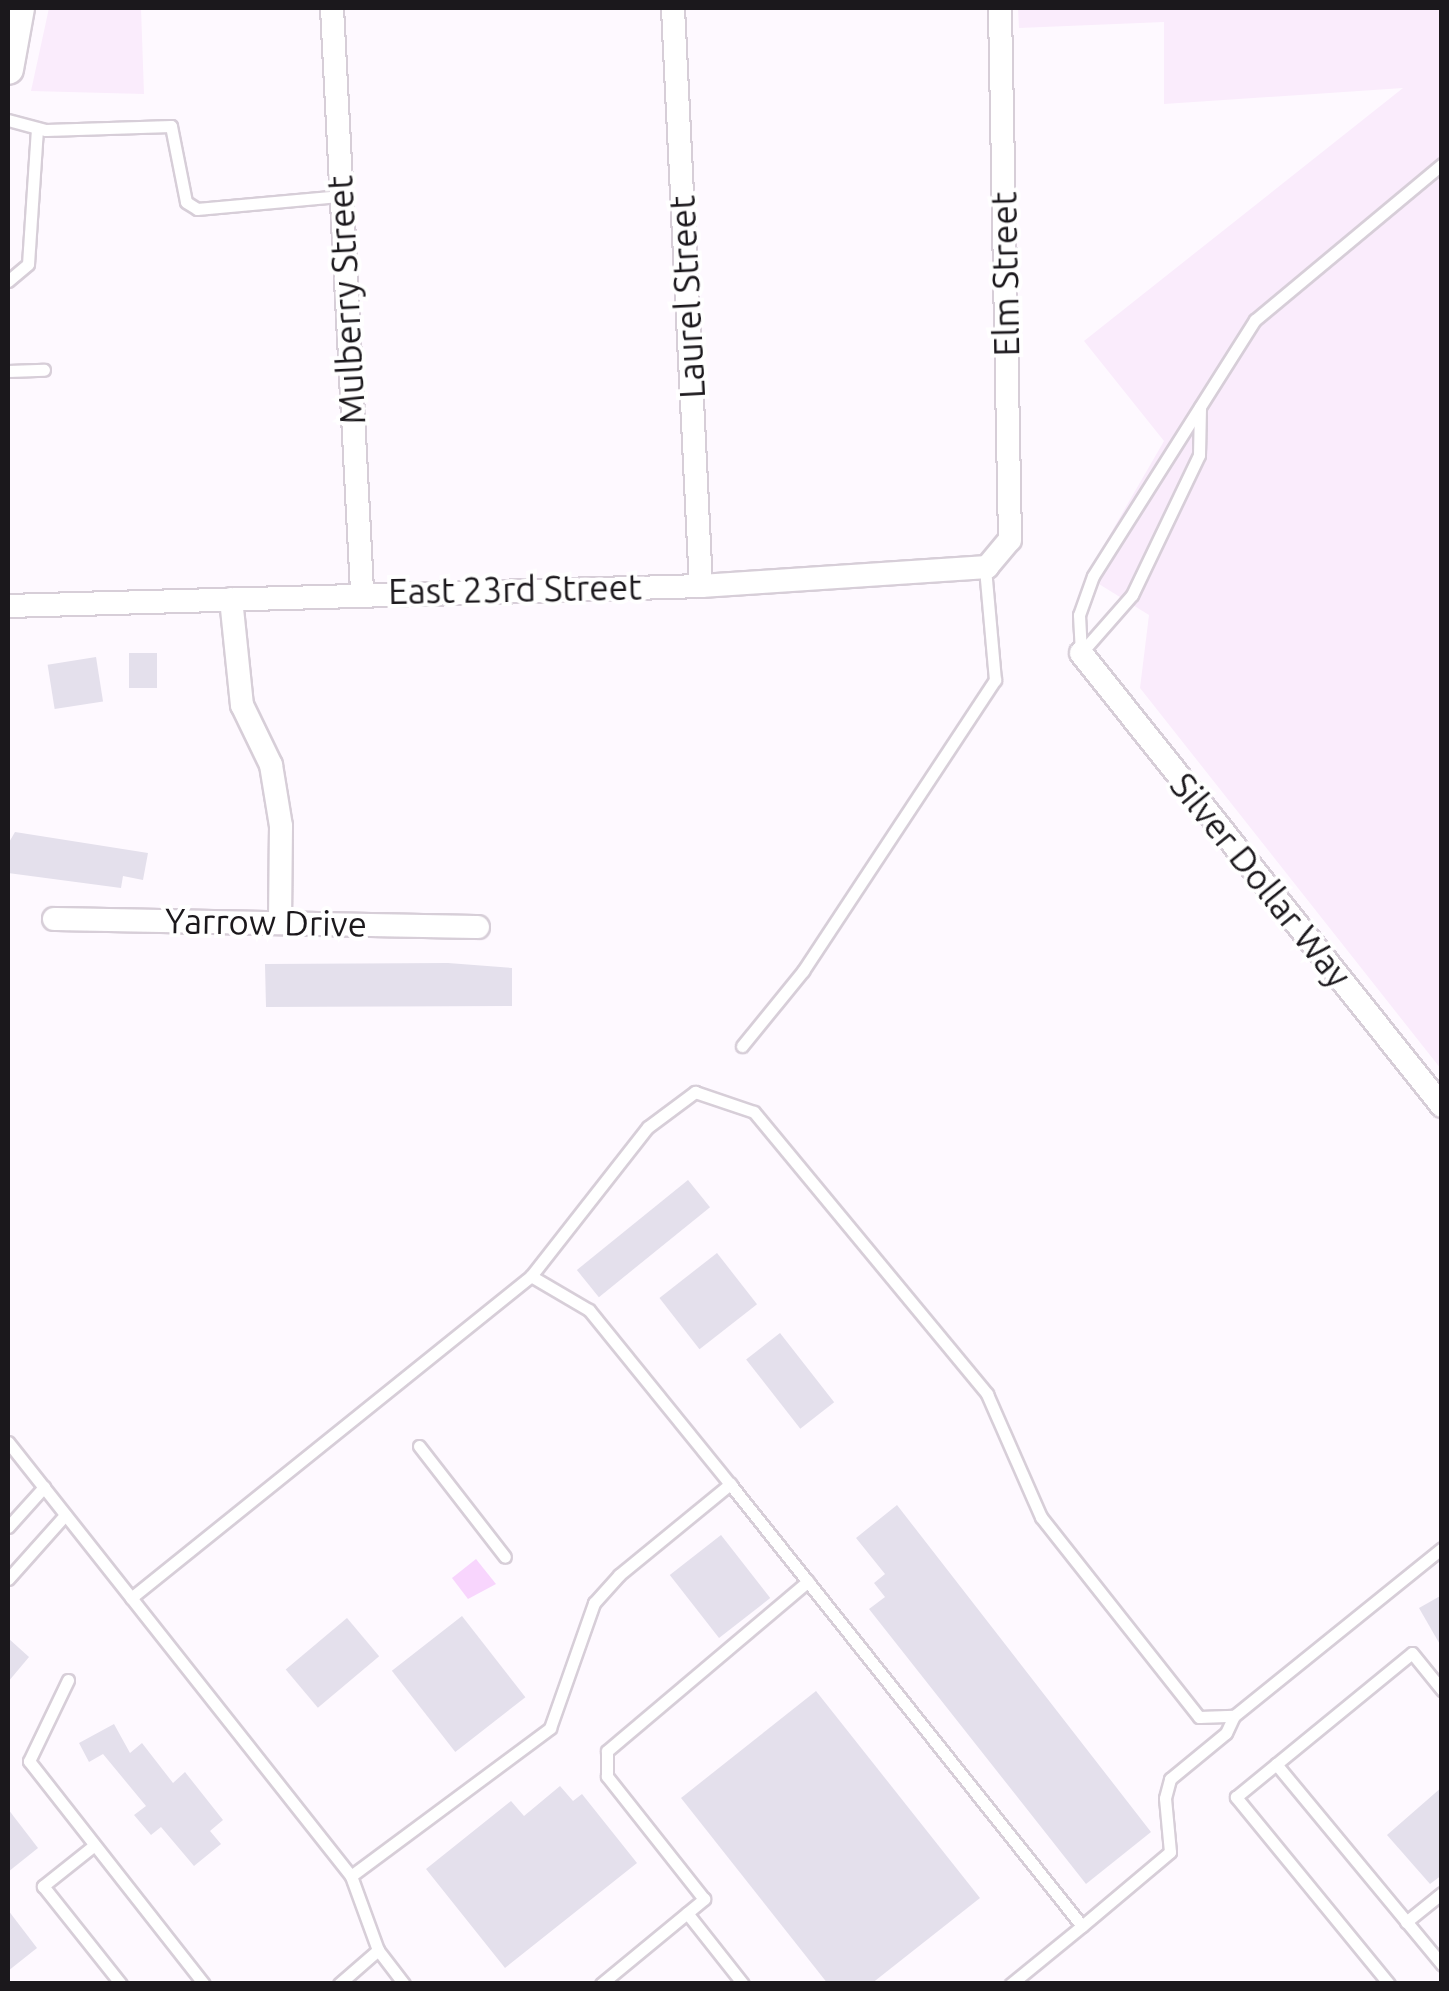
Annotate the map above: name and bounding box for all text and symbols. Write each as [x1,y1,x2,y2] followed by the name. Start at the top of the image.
[319,174,373,426] street label: Mulberry Street
[983,191,1027,357] street label: Elm Street
[661,194,713,400] street label: Laurel Street
[388,566,642,612] street label: East 23rd Street
[1162,765,1360,995] street label: Silver Dollar Way
[165,899,367,945] street label: Yarrow Drive

